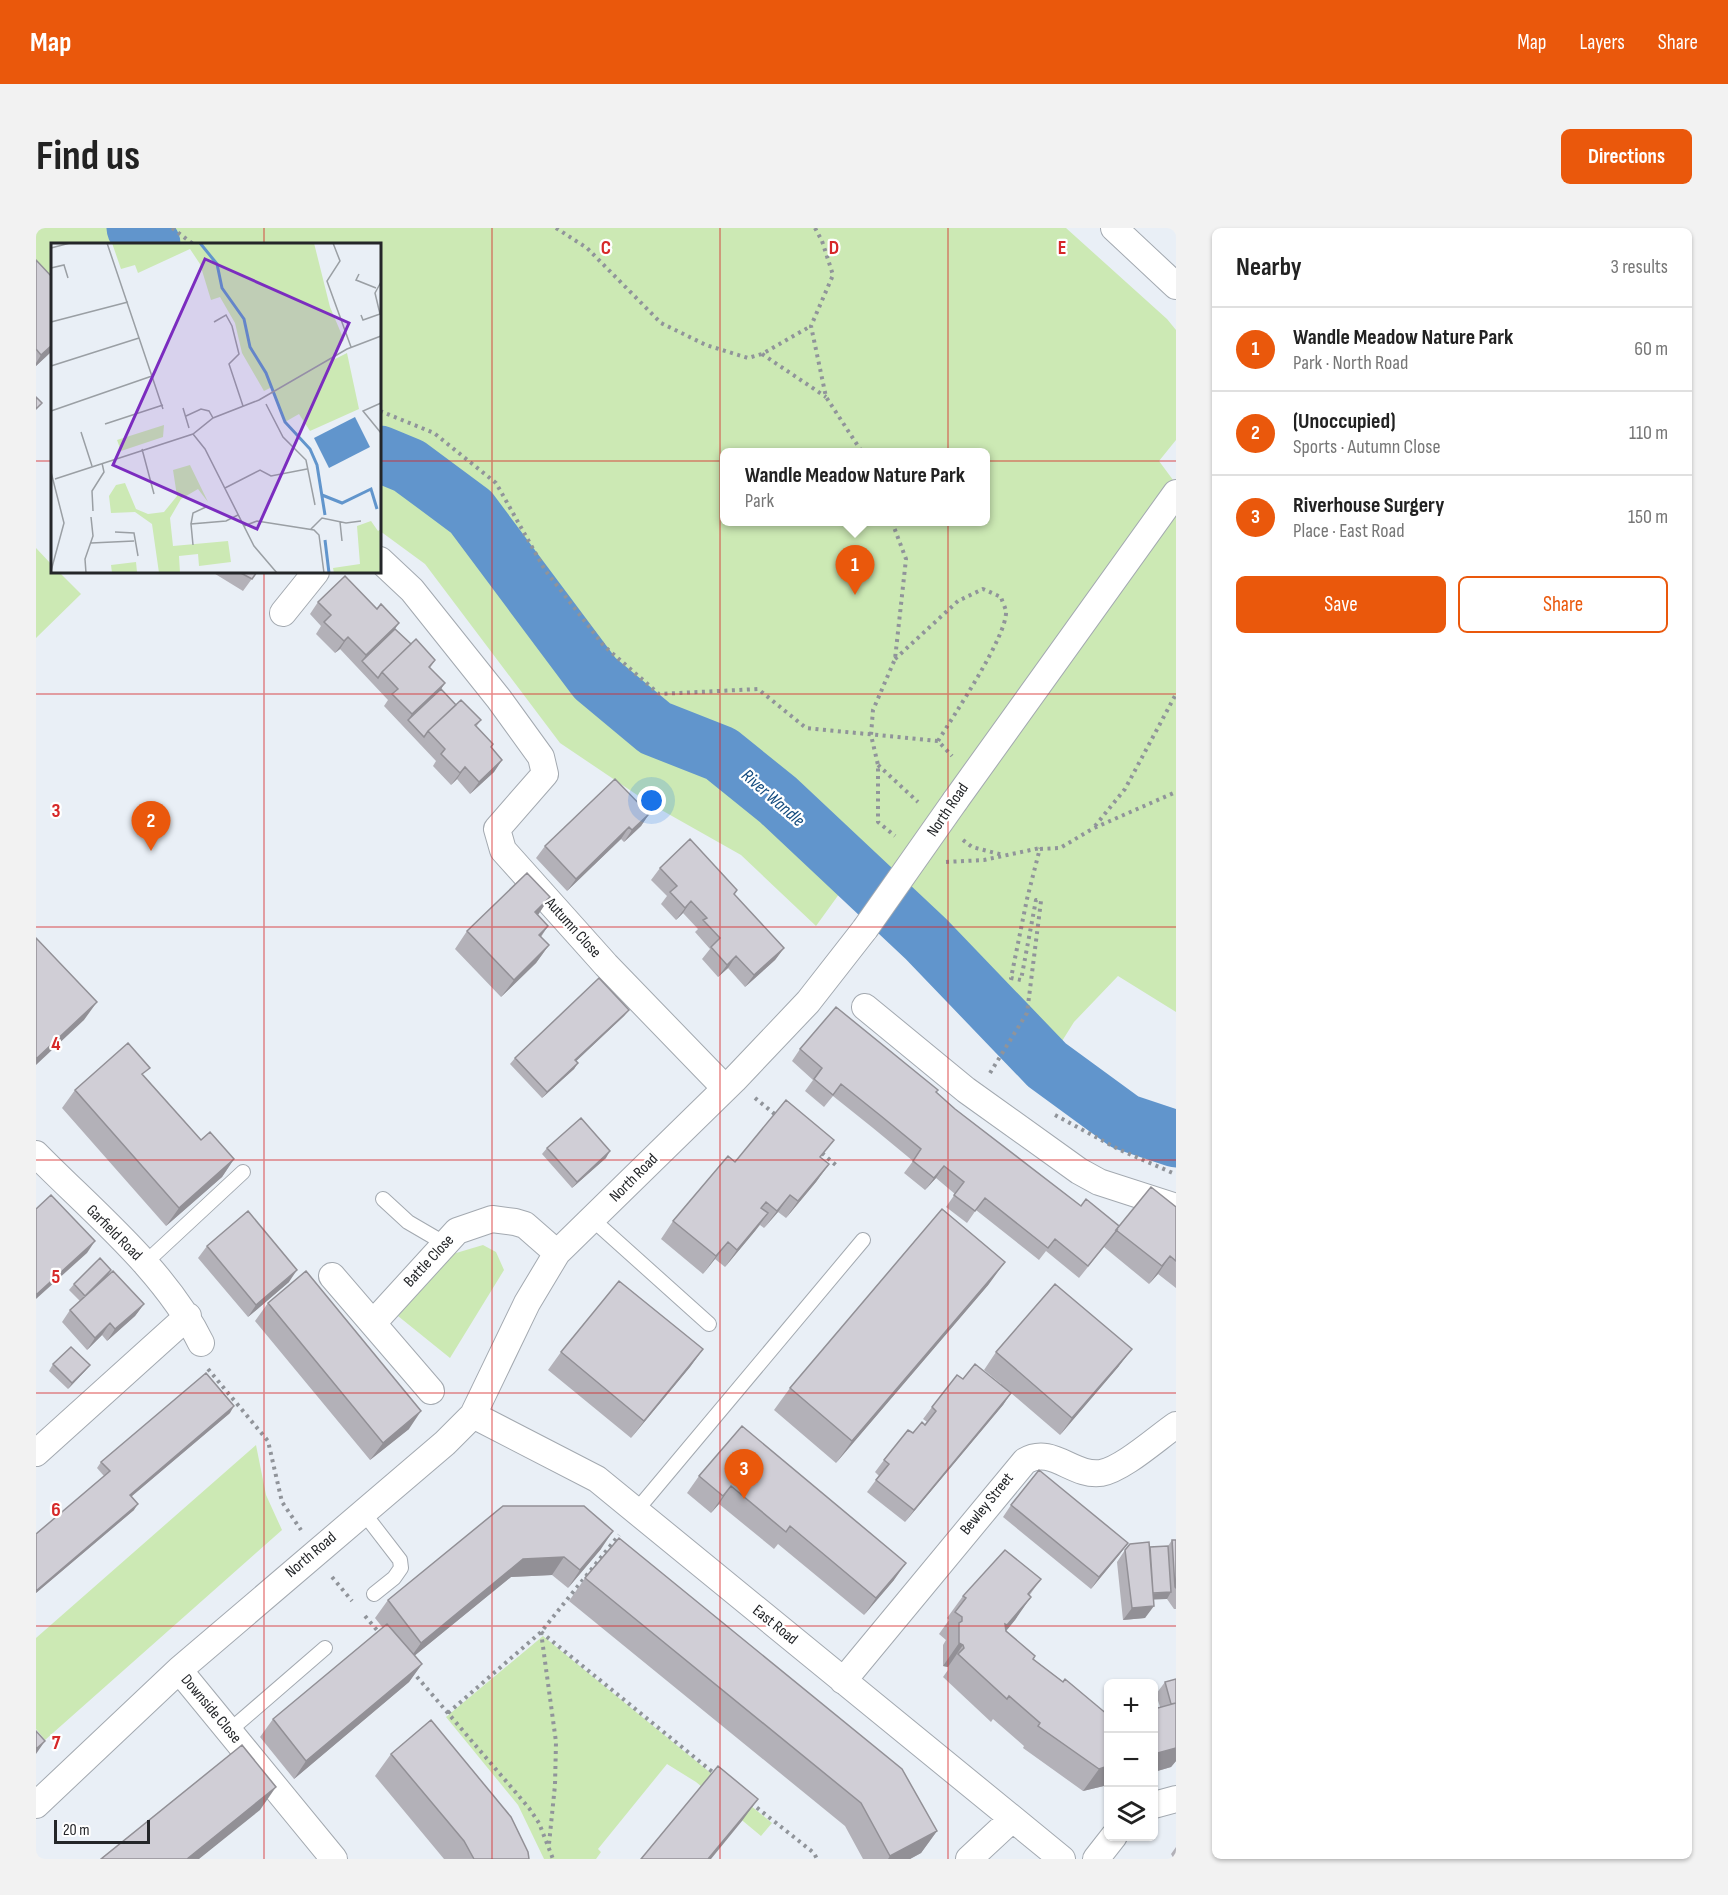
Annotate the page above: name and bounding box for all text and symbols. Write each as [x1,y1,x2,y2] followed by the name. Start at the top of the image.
[30,26,71,59] text: Map
[1517,30,1546,55] text: Map
[1579,30,1625,55] text: Layers
[1658,30,1698,55] text: Share
[1561,129,1692,184] button: Directions
[36,131,140,182] text: Find us
[601,236,611,260] text: C
[829,236,839,260] text: D
[1058,236,1066,260] text: E
[51,243,381,573] inset map
[1236,252,1302,283] text: Nearby
[1611,255,1668,279] text: 3 results
[1293,324,1513,351] text: Wandle Meadow Nature Park
[1252,337,1259,361] text: 1
[1634,337,1668,361] text: 60 m
[1293,351,1408,375] text: Park · North Road
[1293,408,1396,435] text: (Unoccupied)
[1251,421,1260,445] text: 2
[1629,421,1668,445] text: 110 m
[1293,435,1441,459] text: Sports · Autumn Close
[720,448,990,526] popup
[745,462,965,489] text: Wandle Meadow Nature Park
[745,489,774,513] text: Park
[1293,492,1444,519] text: Riverhouse Surgery
[1251,505,1260,529] text: 3
[1628,505,1668,529] text: 150 m
[1293,519,1405,543] text: Place · East Road
[836,546,874,595] pin: 1
[1236,576,1446,633] button: Save
[1458,576,1668,633] button: Share
[737,765,809,831] water label: River Wandle
[923,780,973,840] street label: North Road
[637,786,666,815] your location
[52,799,61,823] text: 3
[132,802,170,851] pin: 2
[540,893,605,962] street label: Autumn Close
[51,1032,61,1056] text: 4
[606,1150,662,1206] street label: North Road
[82,1201,146,1265] street label: Garfield Road
[400,1231,458,1291] street label: Battle Close
[52,1265,61,1289] text: 5
[724,1450,764,1499] pin: 3
[956,1469,1018,1539] street label: Bewley Street
[51,1498,61,1522] text: 6
[282,1528,340,1582] street label: North Road
[749,1601,801,1649] street label: East Road
[177,1671,245,1747] street label: Downside Close
[1104,1679,1158,1841] map controls
[1104,1679,1158,1733] button: +
[52,1731,61,1755] text: 7
[1104,1733,1158,1787] button: −
[1104,1787,1158,1841] button: layers
[54,1817,150,1844] scale bar
[63,1821,90,1840] text: 20 m

